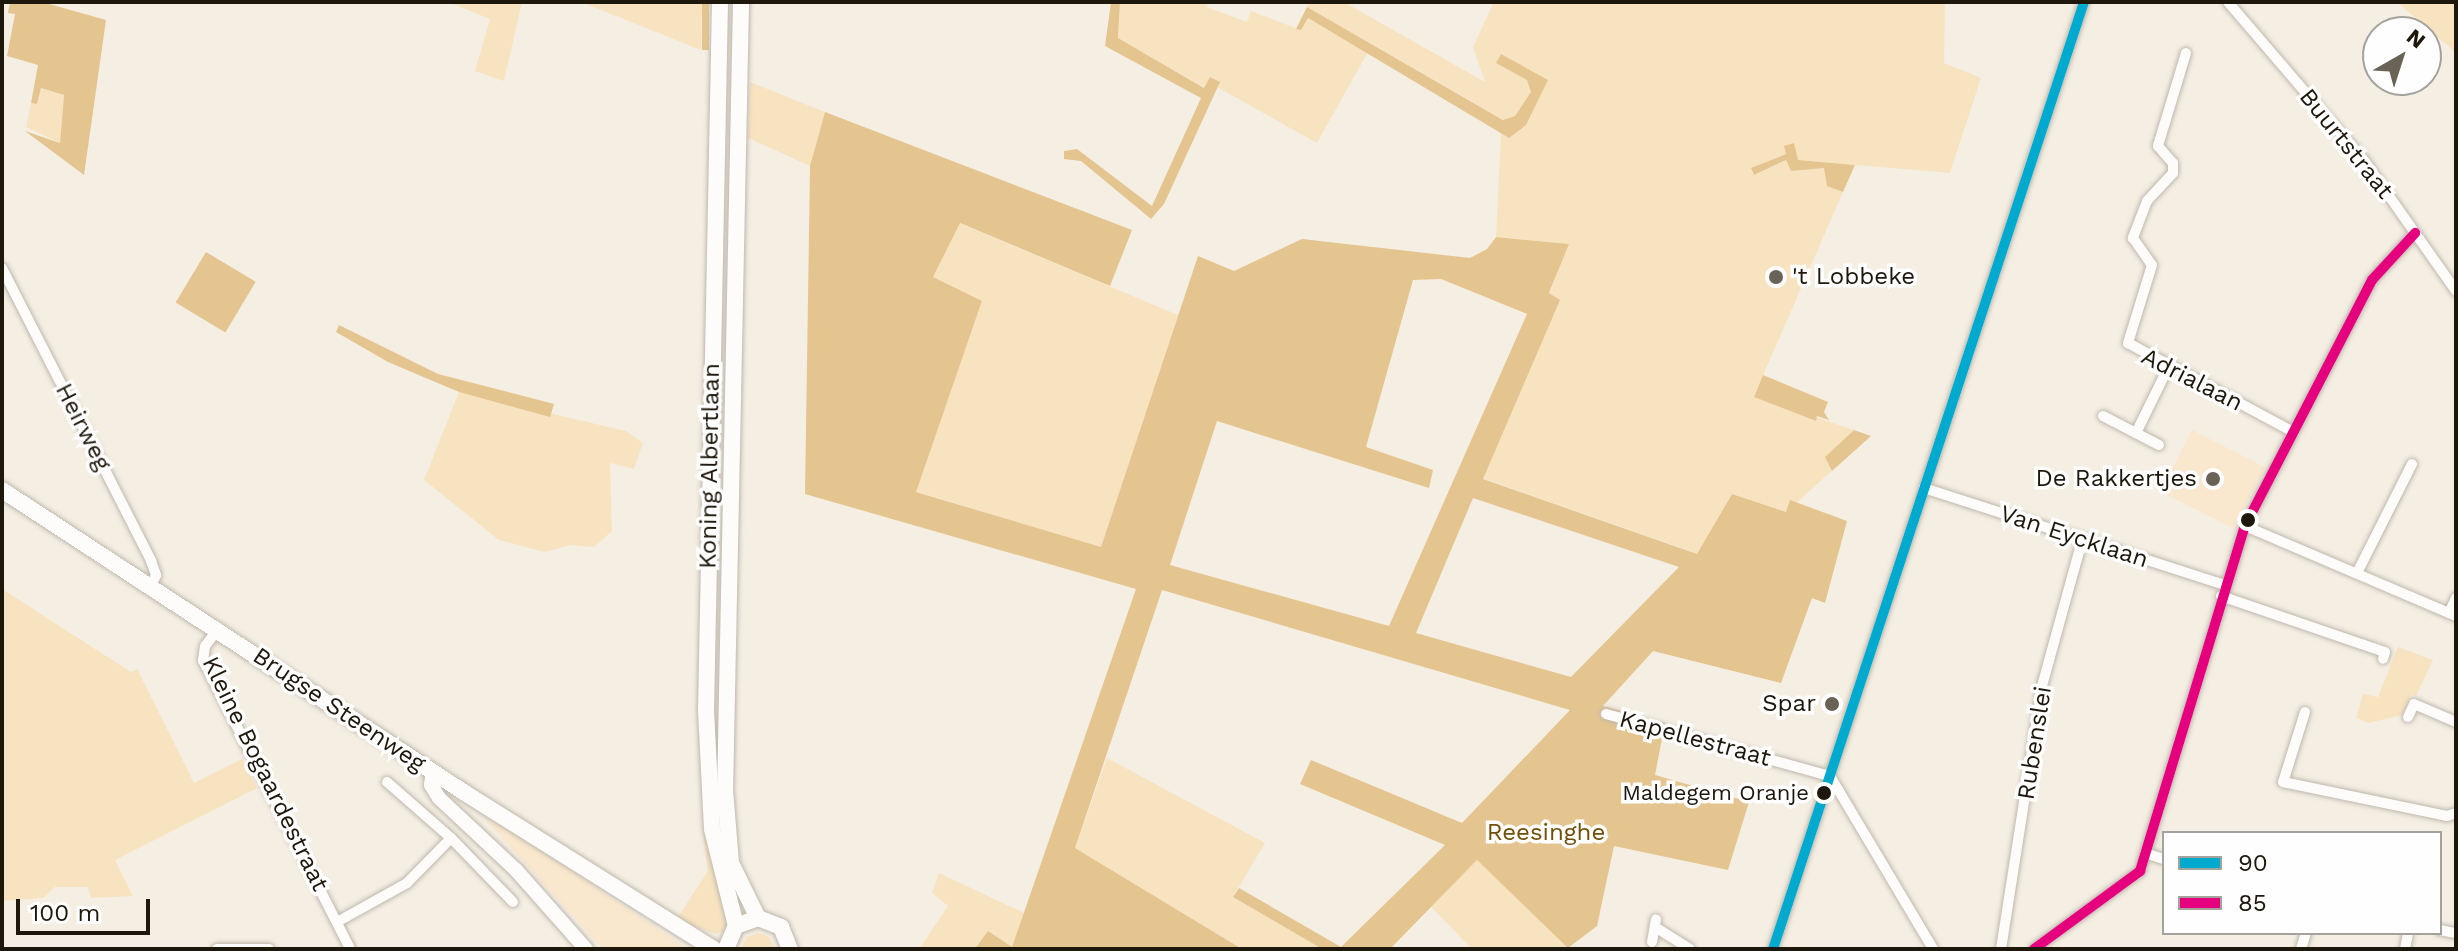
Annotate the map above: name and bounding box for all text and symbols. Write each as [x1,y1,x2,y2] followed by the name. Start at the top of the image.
[2362,16,2442,96] north arrow
[2402,24,2430,53] text: N
[2293,83,2399,205] street label: Buurtstraat
[1792,263,1915,291] place label: 't Lobbeke
[1767,268,1785,286] marker: 't Lobbeke
[2137,342,2247,418] street label: Adrialaan
[694,362,726,570] street label: Koning Albertlaan
[49,379,117,475] street label: Heirweg
[2035,465,2197,493] place label: De Rakkertjes
[2204,470,2222,488] marker: De Rakkertjes
[1996,499,2152,575] street label: Van Eycklaan
[2240,512,2256,528] unlabelled marker
[247,642,431,778] street label: Brugse Steenweg
[196,652,334,896] street label: Kleine Bogaardestraat
[2012,684,2058,802] street label: Rubenslei
[1762,690,1816,718] place label: Spar
[1823,695,1841,713] marker: Spar
[1616,705,1774,773] street label: Kapellestraat
[1622,780,1809,806] place label: Maldegem Oranje
[1816,785,1832,801] marker: Maldegem Oranje
[1487,819,1605,847] park label: Reesinghe
[2162,831,2442,935] legend
[2238,849,2268,877] text: 90
[20,883,154,933] scale bar
[2238,889,2267,917] text: 85
[30,899,100,927] text: 100 m

